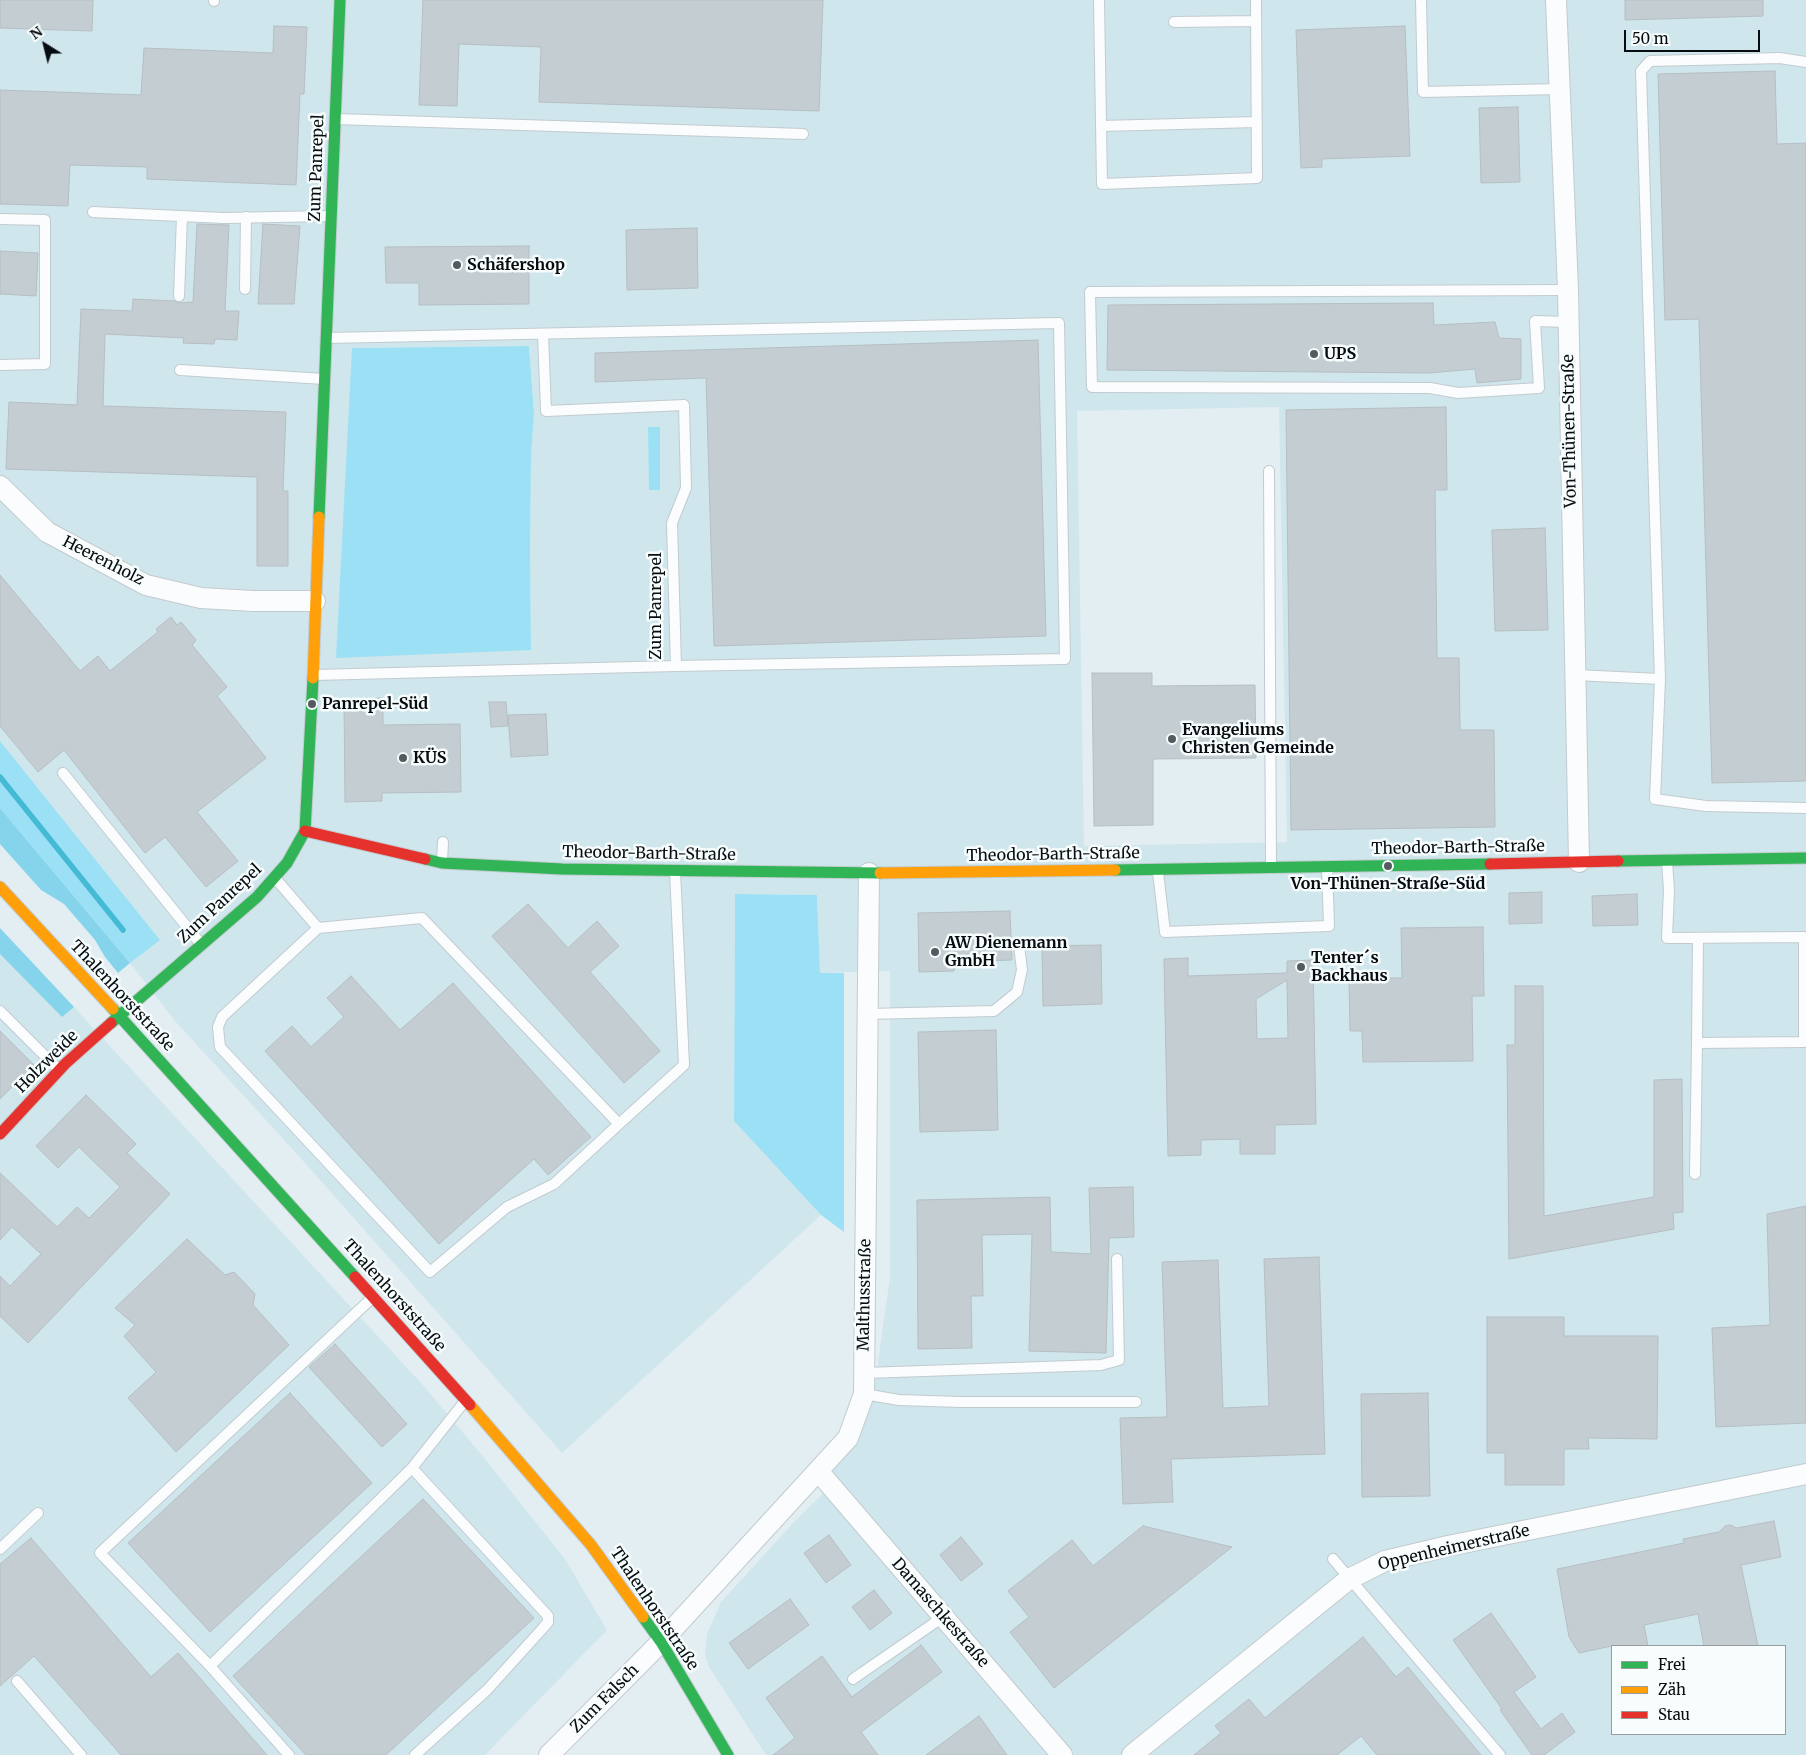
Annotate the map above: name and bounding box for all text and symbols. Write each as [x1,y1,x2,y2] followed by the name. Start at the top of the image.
[20,20,70,70] north arrow
[1626,20,1762,52] scale bar
[26,22,46,43] text: N
[1632,29,1669,48] text: 50 m
[306,114,328,222] street label: Zum Panrepel
[467,255,565,275] place label: Schäfershop
[451,259,463,271] marker: Schäfershop
[1324,344,1356,364] place label: UPS
[1308,348,1320,360] marker: UPS
[1559,354,1581,508] street label: Von-Thünen-Straße
[59,532,147,590] street label: Heerenholz
[646,552,666,660] street label: Zum Panrepel
[322,694,428,714] place label: Panrepel-Süd
[306,698,318,710] marker: Panrepel-Süd
[1182,720,1334,758] place label: Evangeliums Christen Gemeinde
[1166,733,1178,745] marker: Evangeliums Christen Gemeinde
[413,748,446,768] place label: KÜS
[397,752,409,764] marker: KÜS
[1371,837,1545,859] street label: Theodor-Barth-Straße
[562,843,736,865] street label: Theodor-Barth-Straße
[966,844,1140,866] street label: Theodor-Barth-Straße
[174,860,266,948] street label: Zum Panrepel
[1382,860,1394,872] marker: Von-Thünen-Straße-Süd
[1291,874,1485,894] place label: Von-Thünen-Straße-Süd
[945,933,1067,971] place label: AW Dienemann GmbH
[66,937,178,1055] street label: Thalenhorststraße
[929,946,941,958] marker: AW Dienemann GmbH
[1311,948,1388,986] place label: Tenter´s Backhaus
[1295,961,1307,973] marker: Tenter´s Backhaus
[12,1027,82,1097] street label: Holzweide
[339,1236,449,1356] street label: Thalenhorststraße
[854,1239,876,1351] street label: Malthusstraße
[1376,1521,1532,1575] street label: Oppenheimerstraße
[606,1544,702,1674] street label: Thalenhorststraße
[887,1554,993,1672] street label: Damaschkestraße
[1611,1645,1786,1735] legend
[1658,1655,1686,1674] text: Frei
[567,1661,643,1737] street label: Zum Falsch
[1658,1680,1686,1699] text: Zäh
[1658,1705,1690,1724] text: Stau

